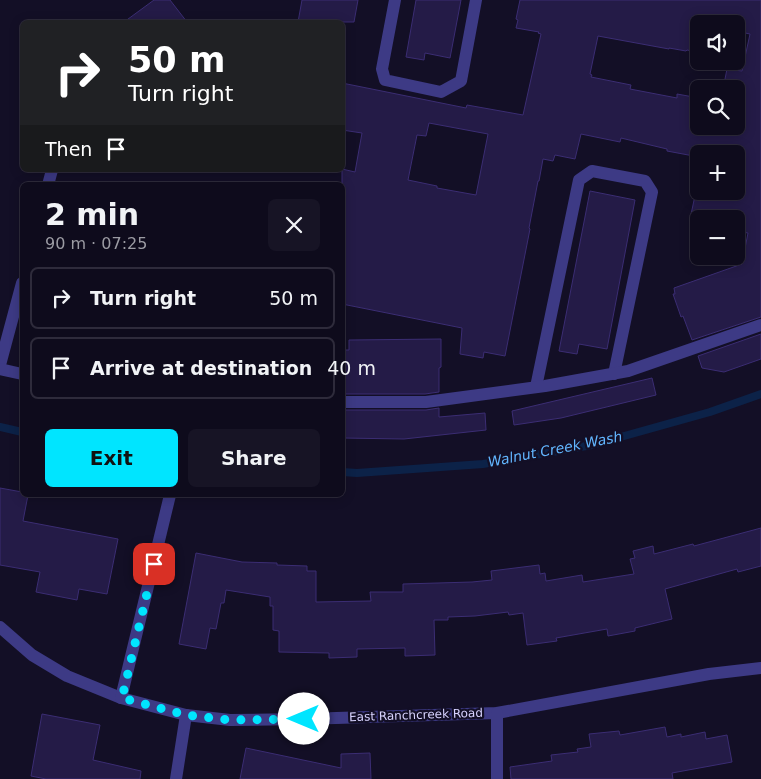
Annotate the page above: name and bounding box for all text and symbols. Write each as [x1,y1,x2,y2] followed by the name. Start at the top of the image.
[690,15,745,265] map controls
[690,15,745,70] button: sound
[45,40,110,105] icon: right
[128,40,225,80] text: 50 m
[690,80,745,135] button: search
[128,81,233,106] text: Turn right
[102,135,130,163] icon: arrive
[45,138,92,160] text: Then
[690,145,745,200] button: +
[45,197,139,232] text: 2 min
[268,199,320,251] button: close
[690,210,745,265] button: −
[45,234,147,253] text: 90 m · 07:25
[47,284,75,312] icon: right
[90,287,196,309] text: Turn right
[269,287,318,309] text: 50 m
[47,354,75,382] icon: arrive
[90,357,312,379] text: Arrive at destination
[327,357,376,379] text: 40 m
[487,428,623,470] water label: Walnut Creek Wash
[45,429,178,487] button: Exit
[188,429,320,487] button: Share
[133,543,175,585] pin
[140,550,168,578] icon: arrive
[277,692,329,744] position arrow
[349,706,483,724] street label: East Ranchcreek Road

